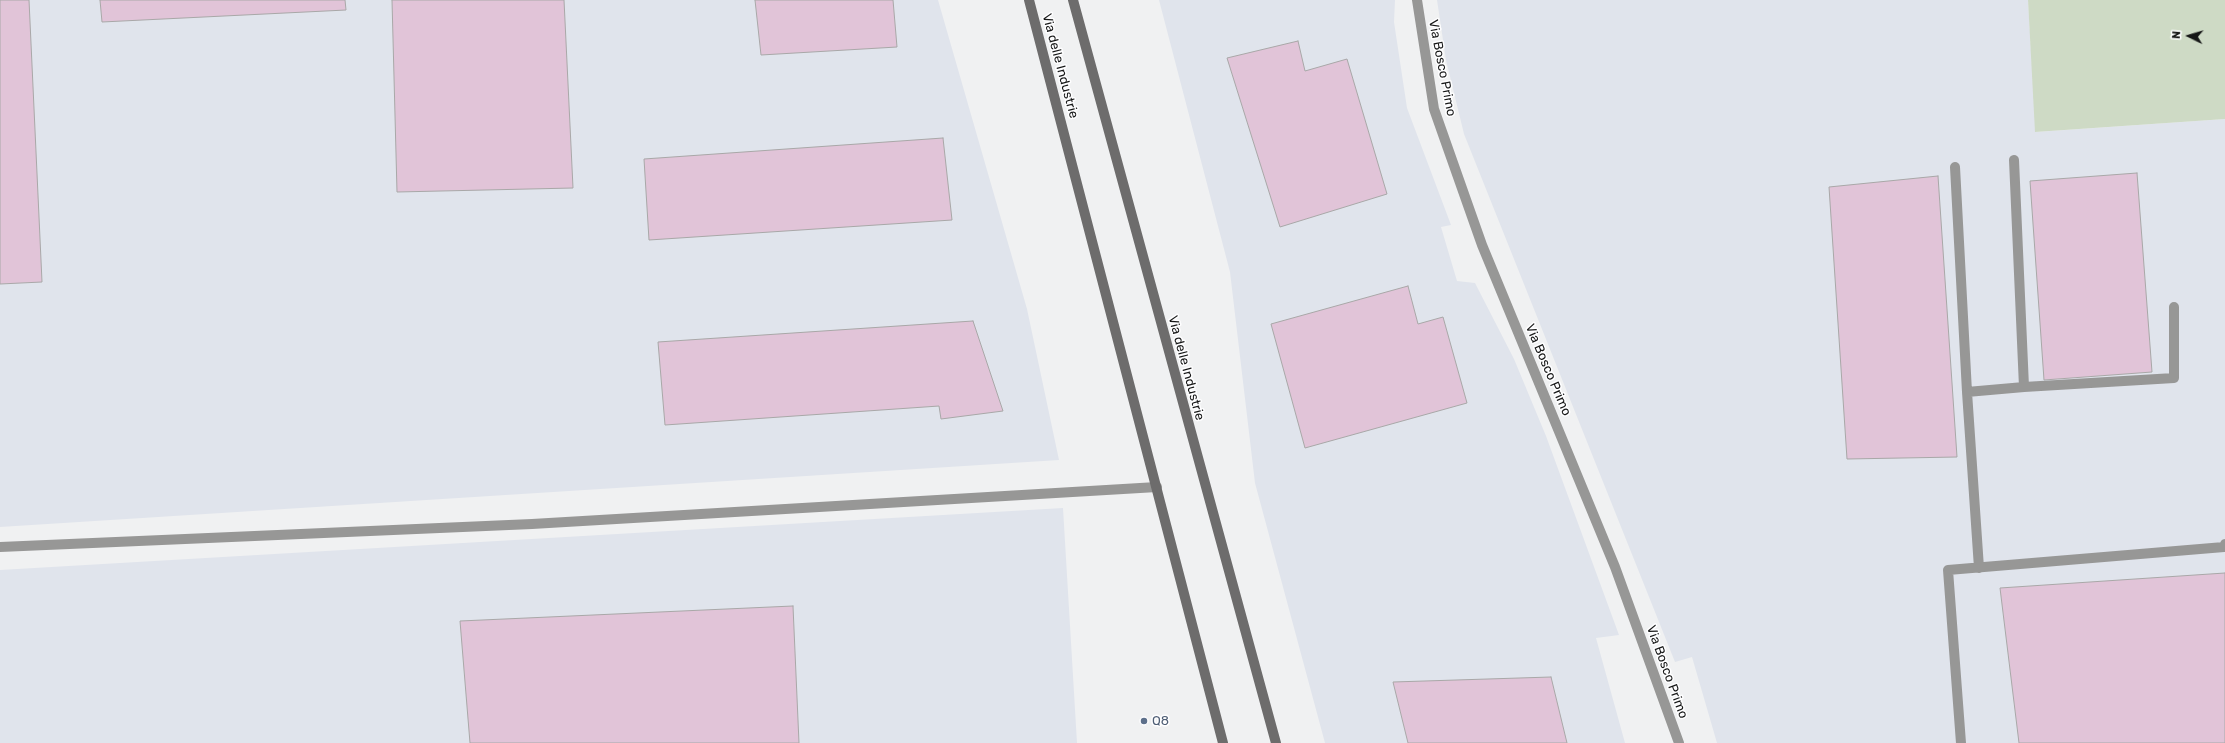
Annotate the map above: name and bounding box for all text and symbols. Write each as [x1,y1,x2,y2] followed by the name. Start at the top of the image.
[1039,12,1081,120] street label: Via delle Industrie
[2169,16,2209,56] north arrow
[1425,18,1459,118] street label: Via Bosco Primo
[2170,30,2183,39] text: N
[1165,314,1207,422] street label: Via delle Industrie
[1522,322,1574,418] street label: Via Bosco Primo
[1643,623,1691,721] street label: Via Bosco Primo
[1152,713,1169,729] place label: Q8
[1139,716,1149,726] marker: Q8

